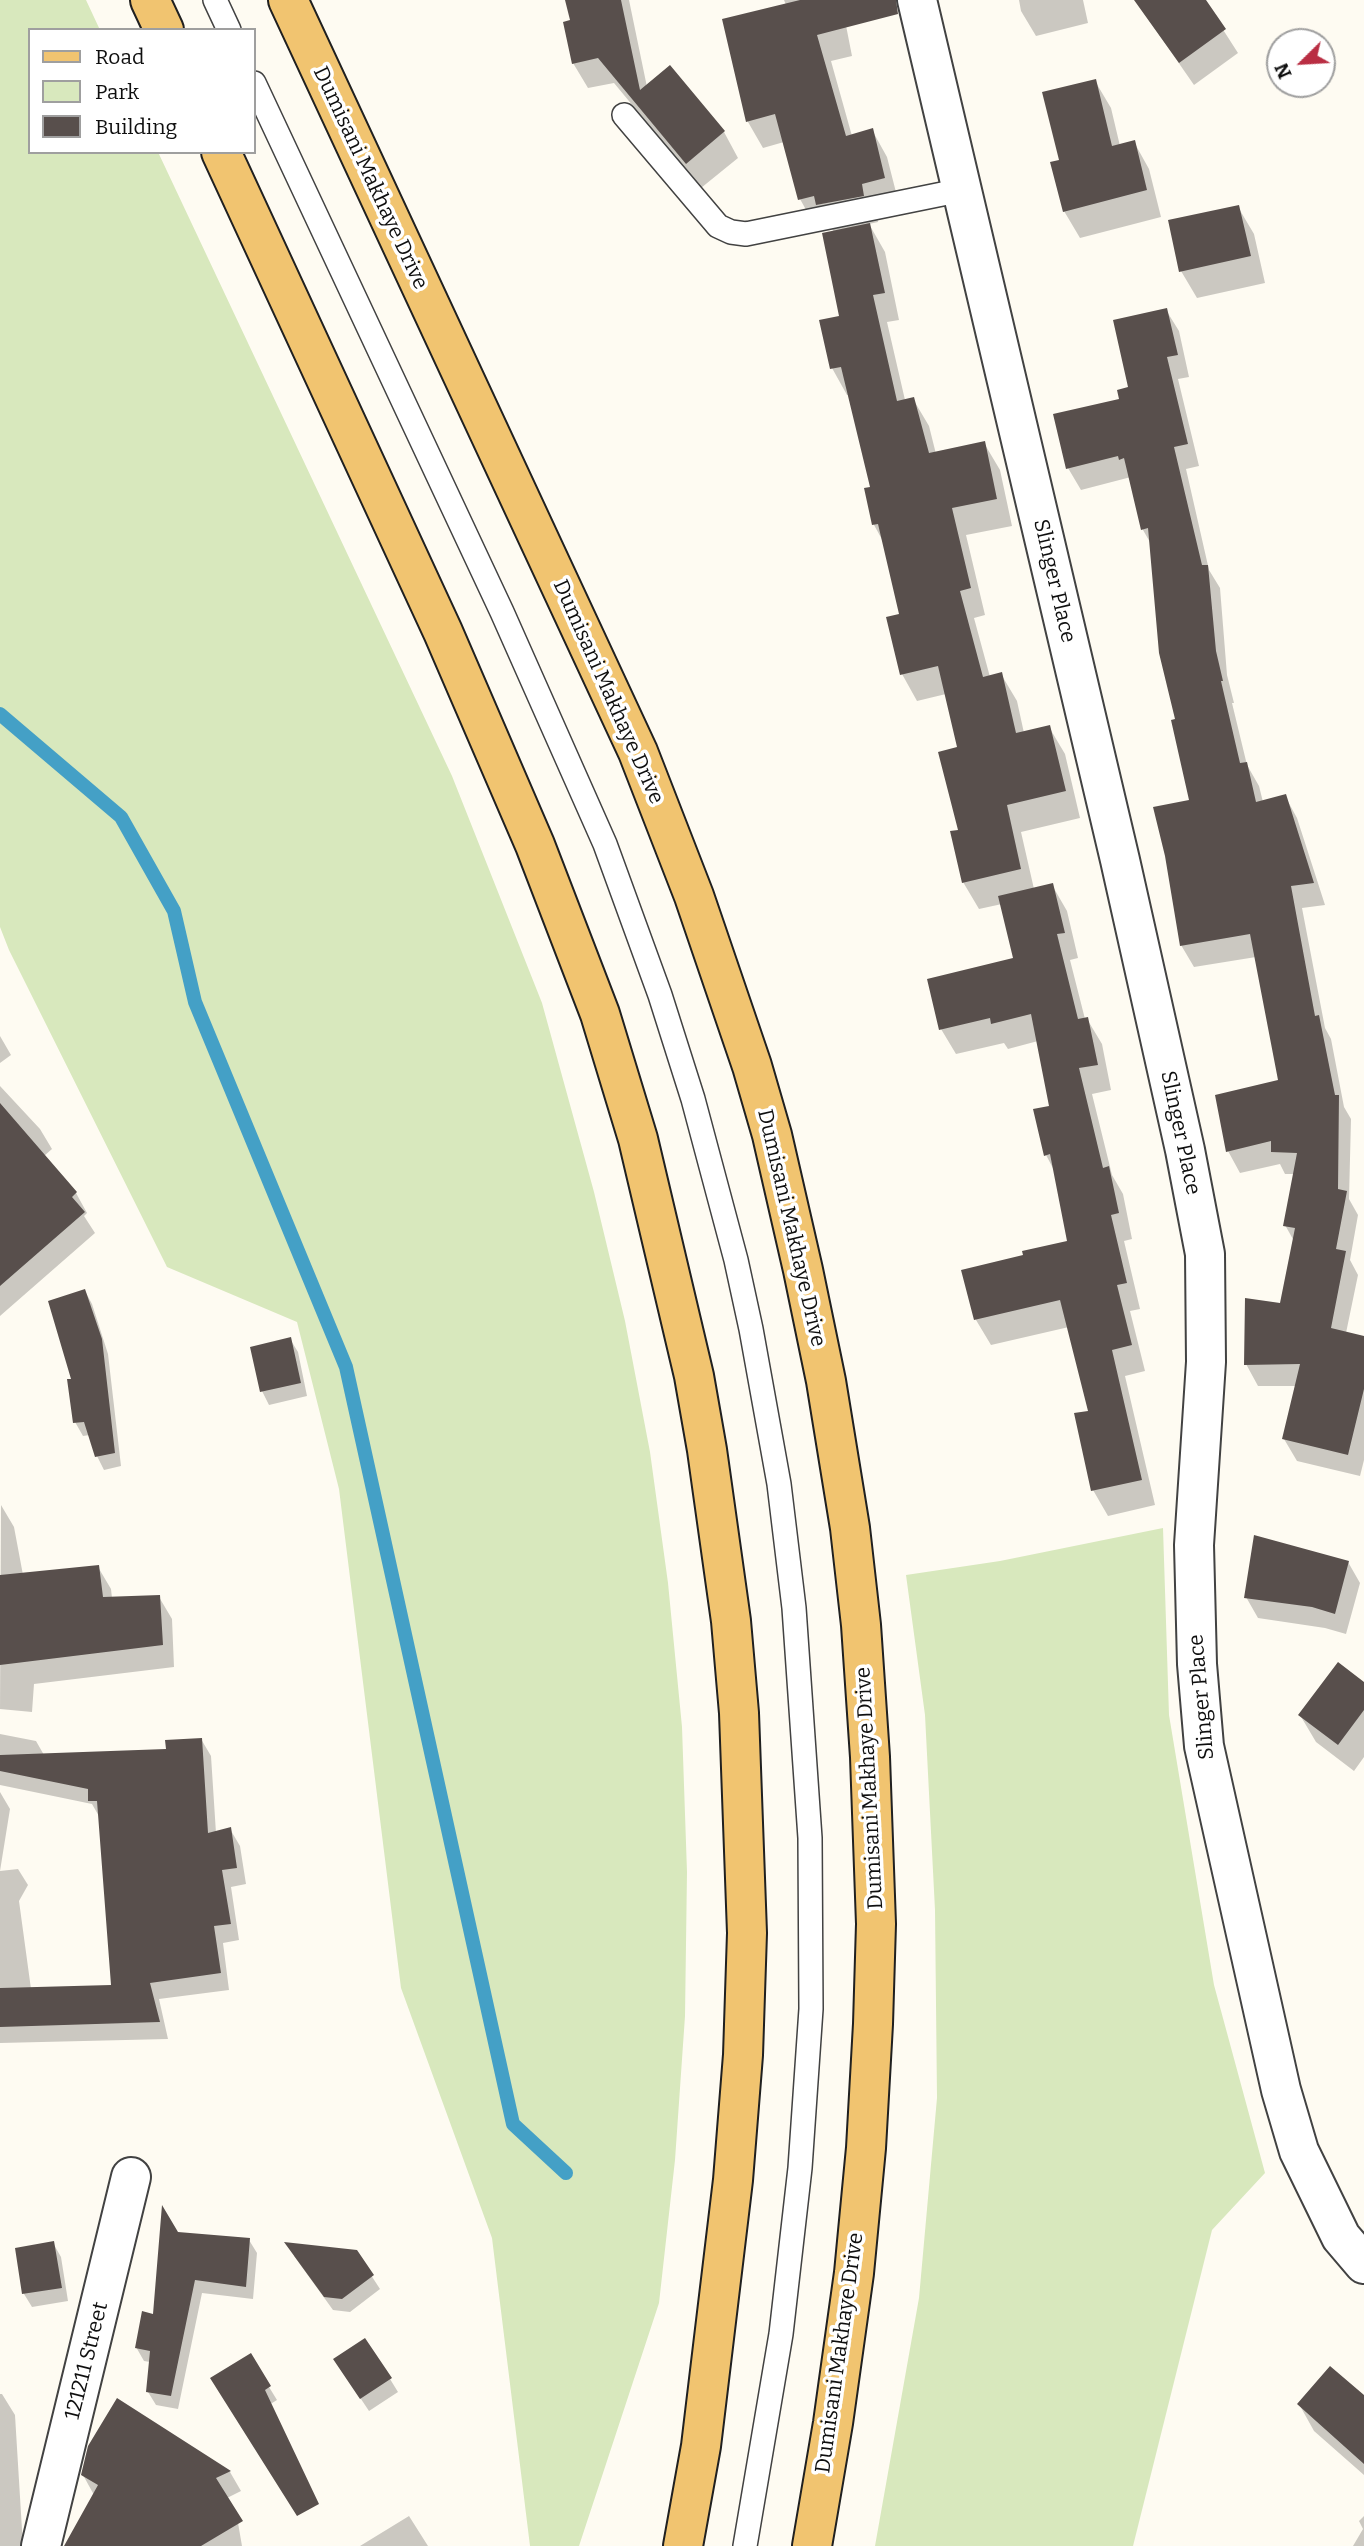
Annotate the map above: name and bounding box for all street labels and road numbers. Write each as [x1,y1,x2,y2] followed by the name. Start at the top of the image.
[307,63,433,293] street label: Dumisani Makhaye Drive
[1028,517,1080,645] street label: Slinger Place
[547,576,669,808] street label: Dumisani Makhaye Drive
[1155,1069,1205,1197] street label: Slinger Place
[751,1107,831,1349] street label: Dumisani Makhaye Drive
[1184,1633,1220,1761] street label: Slinger Place
[851,1666,889,1910] street label: Dumisani Makhaye Drive
[811,2231,869,2475] street label: Dumisani Makhaye Drive
[60,2300,114,2422] street label: 121211 Street

